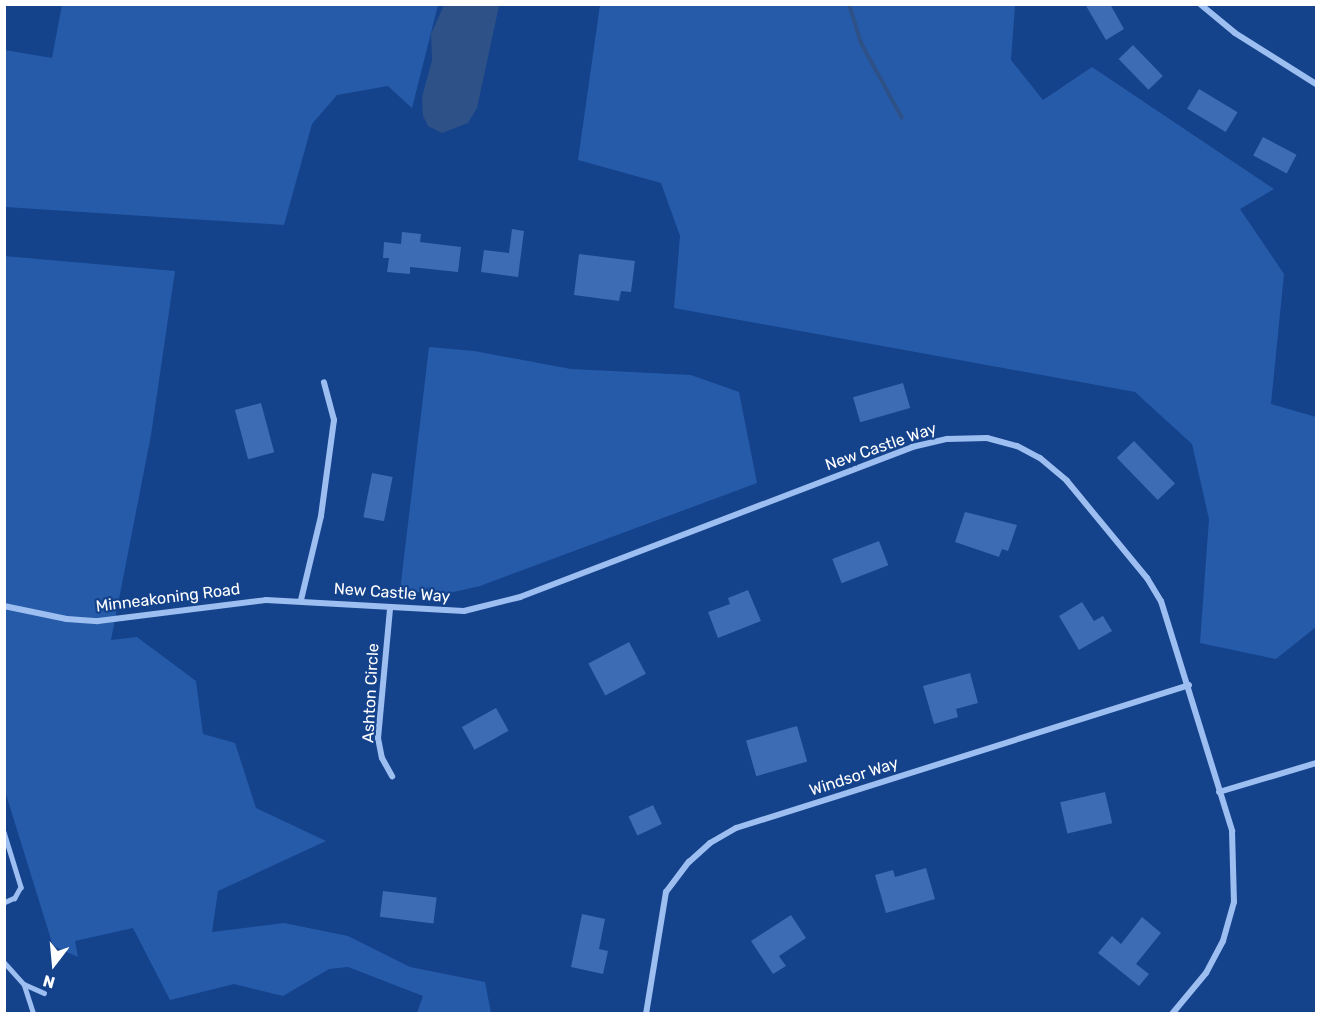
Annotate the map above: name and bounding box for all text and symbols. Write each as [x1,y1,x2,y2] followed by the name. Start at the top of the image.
[822,419,940,475] street label: New Castle Way
[333,579,451,607] street label: New Castle Way
[95,580,241,616] street label: Minneakoning Road
[359,643,383,743] street label: Ashton Circle
[807,753,901,801] street label: Windsor Way
[24,934,84,994] north arrow
[41,971,57,993] text: N

